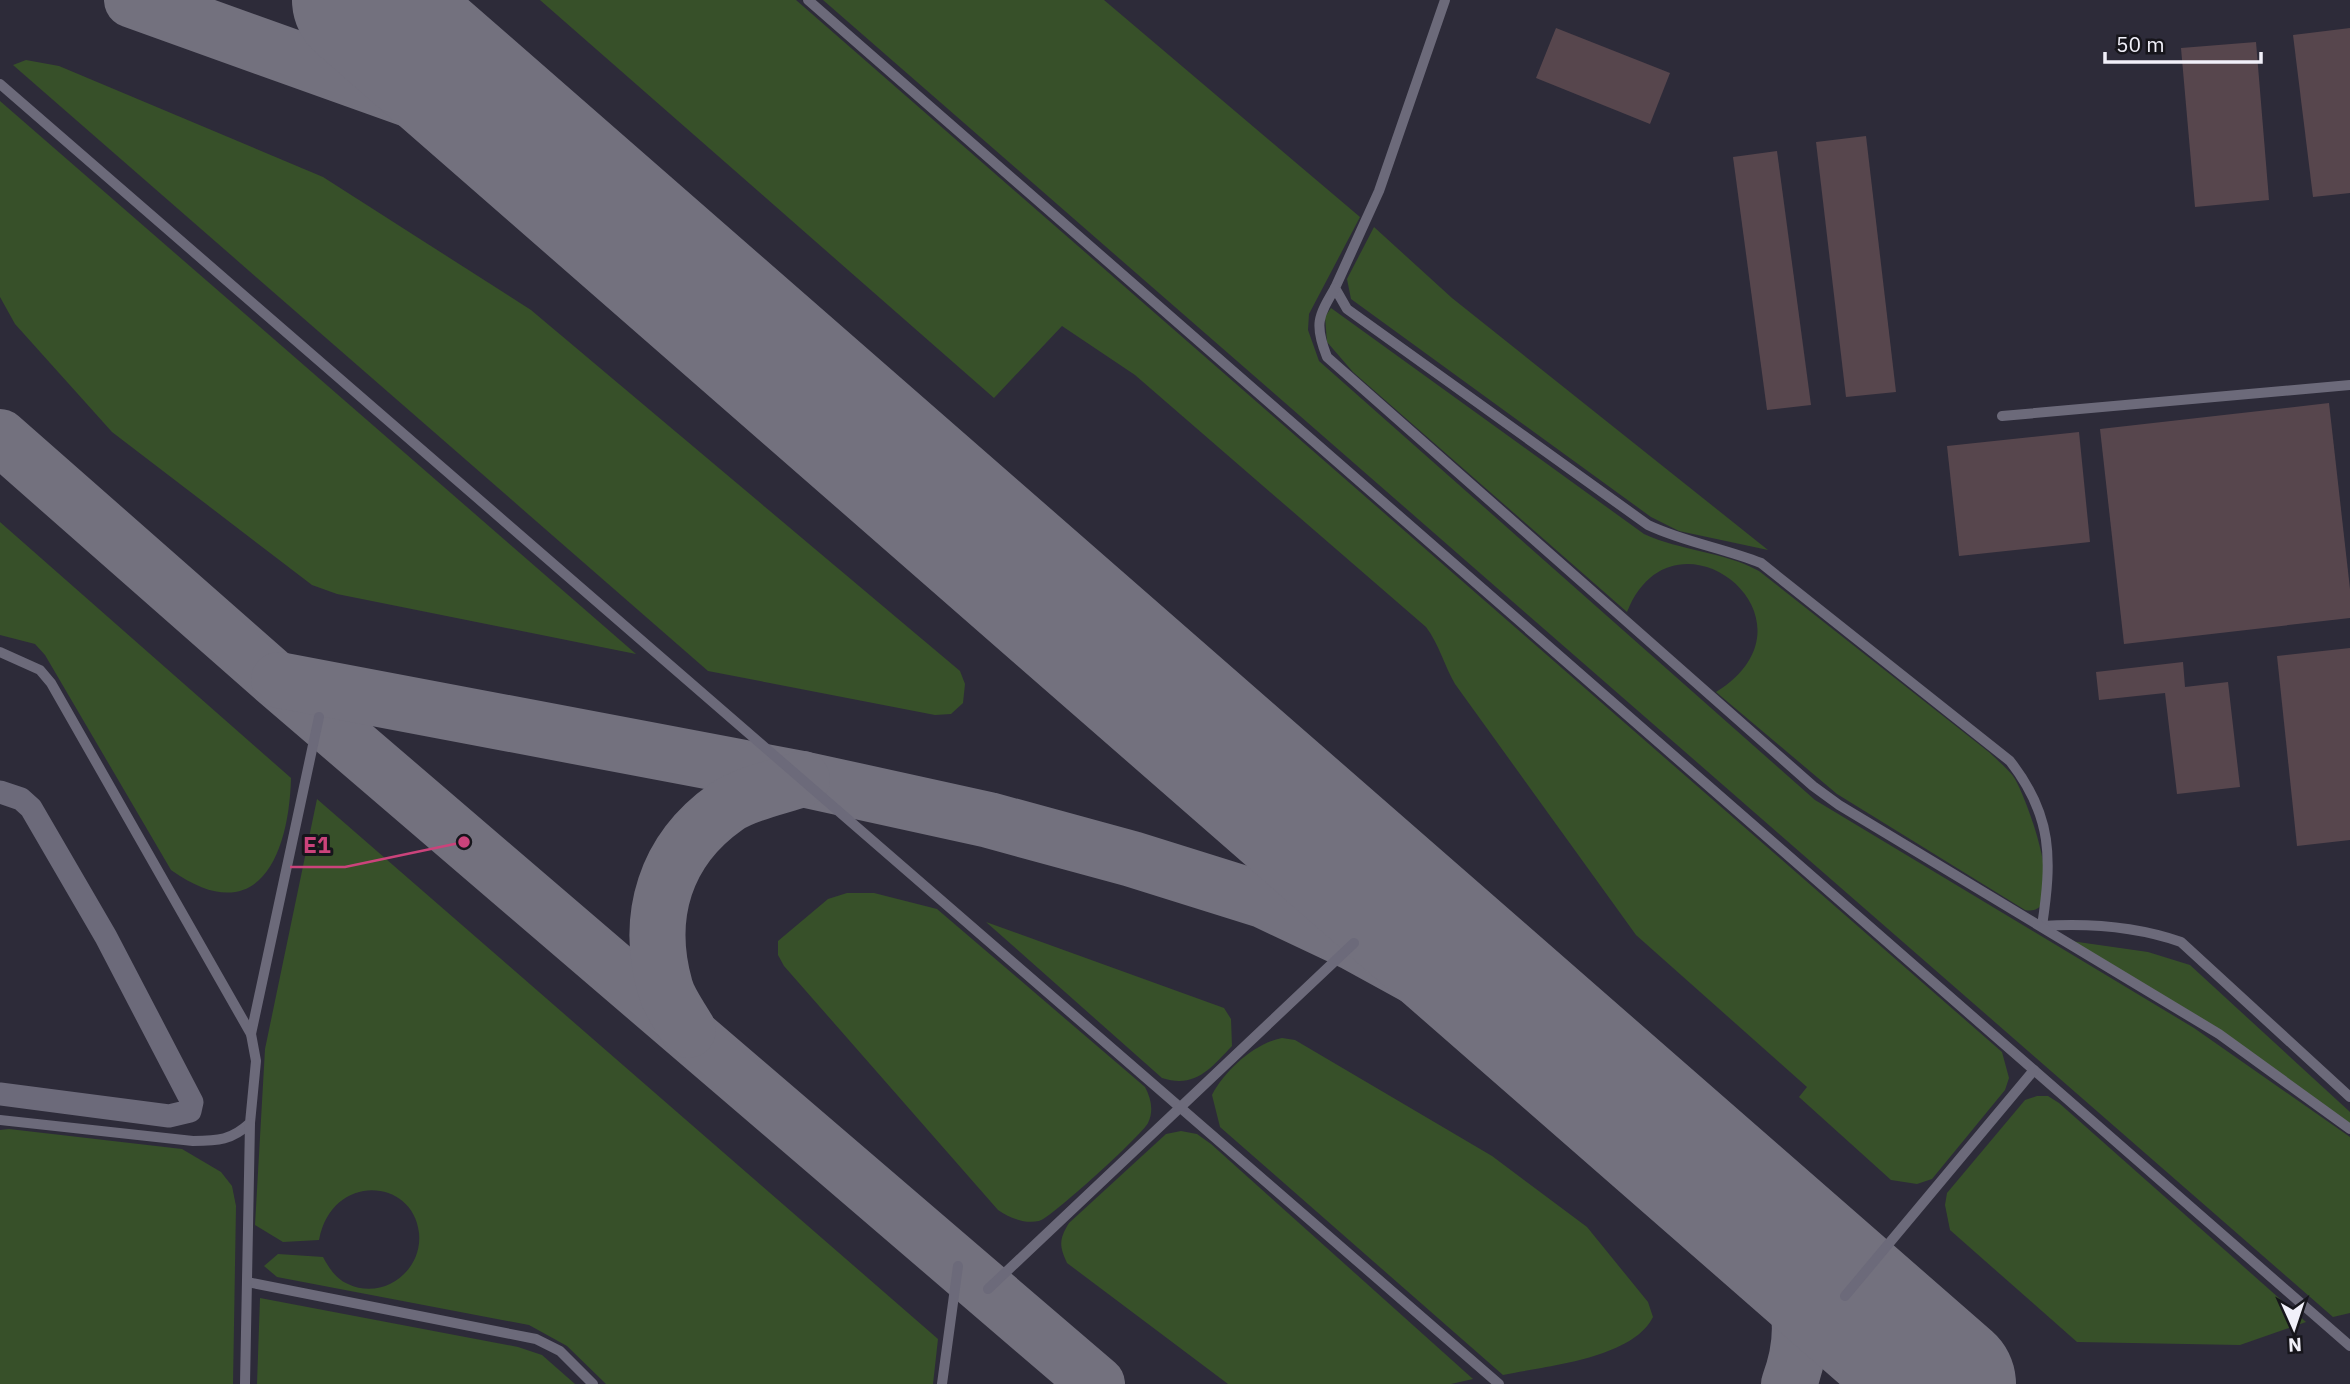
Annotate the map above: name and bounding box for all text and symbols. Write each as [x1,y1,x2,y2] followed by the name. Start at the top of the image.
[2105,21,2261,65] scale bar
[2116,30,2165,58] text: 50 m
[290,823,345,867] callout: E1
[303,829,331,859] text: E1
[2259,1293,2329,1363] north arrow
[2287,1333,2302,1357] text: N

